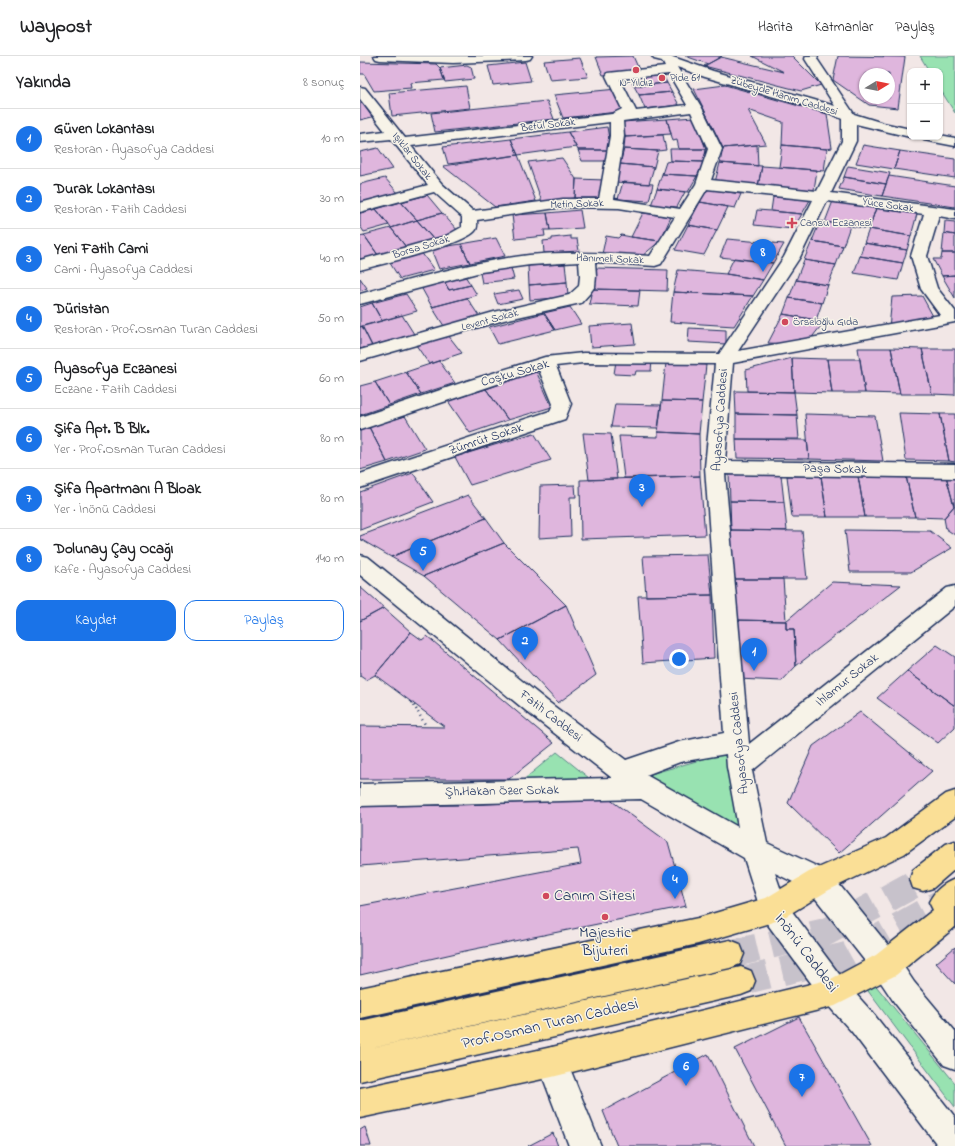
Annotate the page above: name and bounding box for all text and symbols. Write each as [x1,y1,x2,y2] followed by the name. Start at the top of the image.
[20,14,92,41] text: Waypost
[758,17,793,38] text: Harita
[815,17,873,38] text: Katmanlar
[895,17,935,38] text: Paylaş
[631,65,641,75] marker: N-Yıldız
[859,68,895,104] north arrow
[907,68,943,140] map controls
[907,68,943,104] button: +
[16,70,71,95] text: Yakında
[670,70,700,86] place label: Pide 61
[728,72,840,121] street label: Zübeyde Hanım Caddesi
[303,73,344,92] text: 8 sonuç
[657,73,667,83] marker: Pide 61
[619,75,653,91] place label: N-Yıldız
[907,104,943,140] button: −
[519,114,576,136] street label: Betül Sokak
[54,118,155,140] text: Güven Lokantası
[27,129,31,148] text: 1
[321,129,344,148] text: 10 m
[388,129,436,184] street label: Işıklar Sokak
[54,140,214,159] text: Restoran · Ayasofya Caddesi
[54,178,155,200] text: Durak Lokantası
[26,189,32,208] text: 2
[320,189,344,208] text: 30 m
[861,193,915,217] street label: Yüce Sokak
[550,195,604,213] street label: Metin Sokak
[54,200,187,219] text: Restoran · Fatih Caddesi
[800,215,872,231] place label: Cansu Eczanesi
[787,218,797,228] marker: Cansu Eczanesi
[390,231,452,264] street label: Borsa Sokak
[54,238,149,260] text: Yeni Fatih Cami
[750,239,776,272] pin: 8
[26,249,32,268] text: 3
[320,249,344,268] text: 40 m
[576,250,644,268] street label: Hanımeli Sokak
[54,260,193,279] text: Cami · Ayasofya Caddesi
[54,298,109,320] text: Düristan
[460,305,520,335] street label: Levent Sokak
[26,309,32,328] text: 4
[318,309,344,328] text: 50 m
[793,314,858,331] place label: Örseloğlu Gıda
[780,317,790,327] marker: Örseloğlu Gıda
[54,320,258,339] text: Restoran · Prof.Osman Turan Caddesi
[479,354,552,392] street label: Coşku Sokak
[54,358,177,380] text: Ayasofya Eczanesi
[707,368,734,472] street label: Ayasofya Caddesi
[25,369,33,388] text: 5
[319,369,344,388] text: 60 m
[54,380,177,399] text: Eczane · Fatih Caddesi
[54,418,150,440] text: Şifa Apt. B Blk.
[446,418,526,460] street label: Zümrüt Sokak
[26,429,32,448] text: 6
[320,429,344,448] text: 80 m
[54,440,226,459] text: Yer · Prof.Osman Turan Caddesi
[803,459,867,479] street label: Paşa Sokak
[629,474,655,507] pin: 3
[54,478,201,500] text: Şifa Apartmanı A Bloak
[26,489,32,508] text: 7
[320,489,344,508] text: 80 m
[54,500,156,519] text: Yer · İnönü Caddesi
[54,538,174,560] text: Dolunay Çay Ocağı
[410,538,436,571] pin: 5
[27,549,31,568] text: 8
[316,549,344,568] text: 140 m
[54,560,191,579] text: Kafe · Ayasofya Caddesi
[16,600,176,641] button: Kaydet
[184,600,344,641] button: Paylaş
[512,627,538,660] pin: 2
[741,638,767,671] pin: 1
[811,648,883,711] street label: Ihlamur Sokak
[669,649,689,669] your location
[515,685,586,747] street label: Fatih Caddesi
[724,691,755,795] street label: Ayasofya Caddesi
[445,780,560,801] street label: Şh.Hakan Özer Sokak
[662,866,688,899] pin: 4
[554,884,635,908] place label: Canım Sitesi
[541,891,551,901] marker: Canım Sitesi
[768,908,844,998] street label: İnönü Caddesi
[600,912,610,922] marker: Majestic Bijuteri
[579,921,632,963] place label: Majestic Bijuteri
[459,992,641,1056] street label: Prof.Osman Turan Caddesi
[673,1053,699,1086] pin: 6
[789,1064,815,1097] pin: 7

